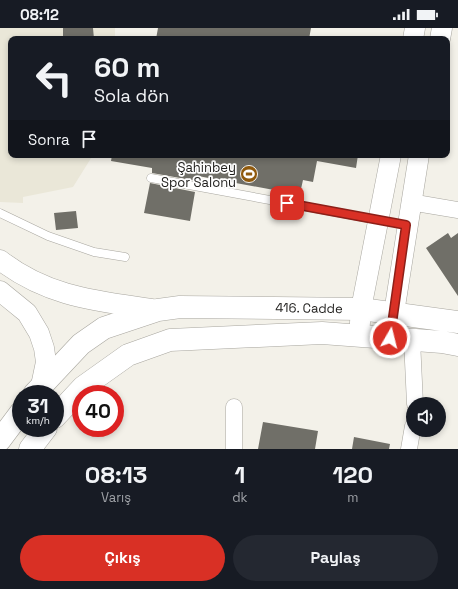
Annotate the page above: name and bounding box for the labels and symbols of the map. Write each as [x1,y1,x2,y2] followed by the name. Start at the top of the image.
[161,159,236,191] place label: Şahinbey Spor Salonu
[239,164,259,184] sports icon: Şahinbey Spor Salonu
[270,186,304,220] pin
[275,299,343,317] street label: 416. Cadde
[369,317,411,359] position arrow
[72,385,124,437] speed limit sign: 40

